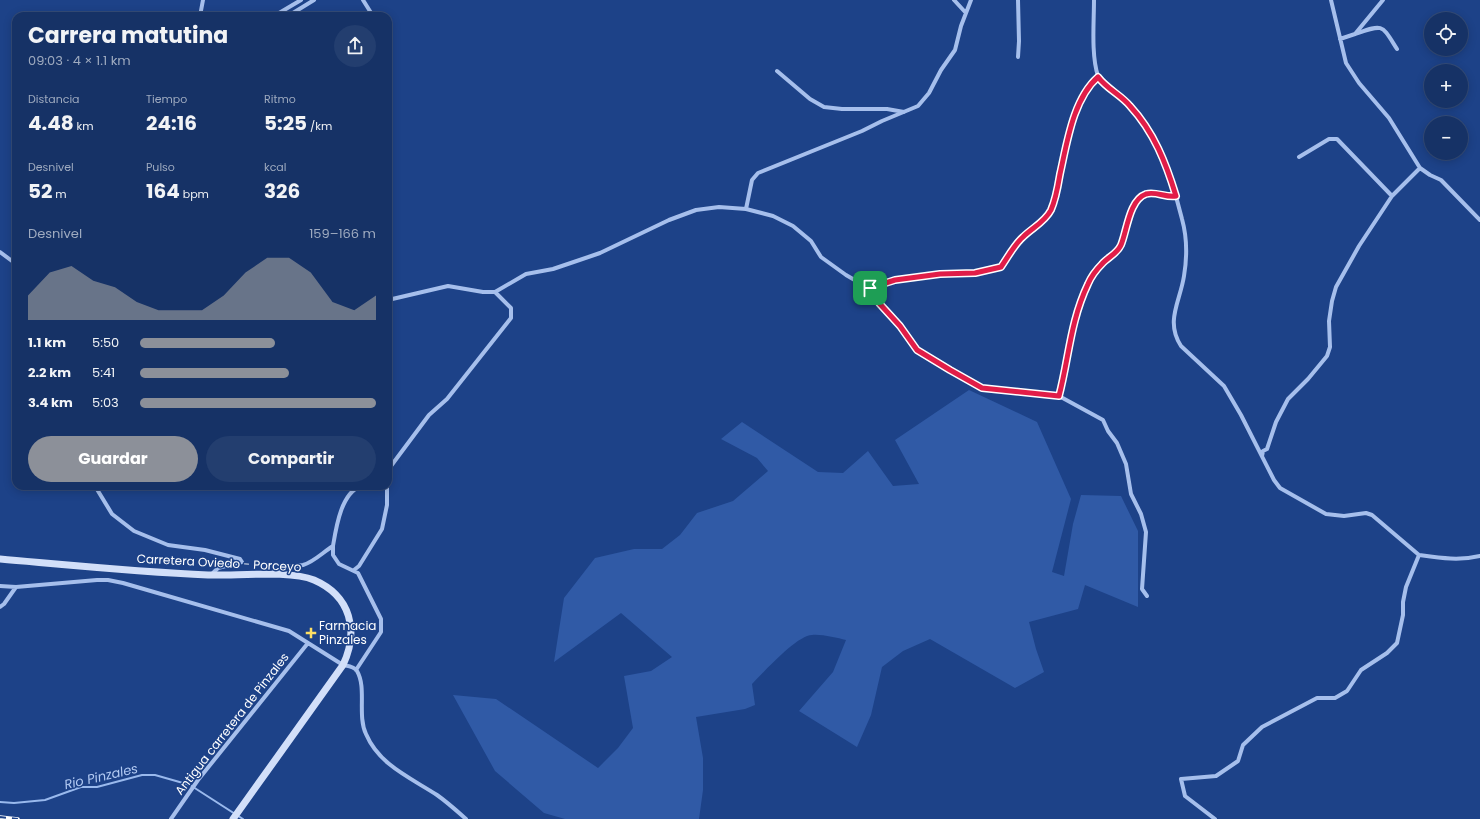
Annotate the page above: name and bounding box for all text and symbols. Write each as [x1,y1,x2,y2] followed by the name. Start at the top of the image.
[1424,12,1468,160] map controls
[1424,12,1468,56] button: locate
[28,20,228,51] text: Carrera matutina
[334,25,376,67] button: share
[28,51,131,70] text: 09:03 · 4 × 1.1 km
[1424,64,1468,108] button: +
[28,91,80,107] text: Distancia
[146,91,187,107] text: Tiempo
[264,91,296,107] text: Ritmo
[28,109,74,137] text: 4.48
[146,109,197,137] text: 24:16
[264,109,307,137] text: 5:25
[1424,116,1468,160] button: −
[74,118,94,134] text: km
[307,118,332,134] text: /km
[28,159,74,175] text: Desnivel
[146,159,175,175] text: Pulso
[264,159,286,175] text: kcal
[28,177,52,205] text: 52
[146,177,180,205] text: 164
[264,177,300,205] text: 326
[52,186,67,202] text: m
[180,186,209,202] text: bpm
[28,224,82,243] text: Desnivel
[309,224,376,243] text: 159–166 m
[853,271,887,305] pin
[859,277,881,299] icon: arrive
[28,333,66,352] text: 1.1 km
[92,333,119,352] text: 5:50
[28,363,71,382] text: 2.2 km
[92,363,115,382] text: 5:41
[28,393,73,412] text: 3.4 km
[92,393,119,412] text: 5:03
[28,436,198,482] button: Guardar
[206,436,376,482] button: Compartir
[136,550,302,575] street label: Carretera Oviedo - Porceyo
[319,617,376,648] place label: Farmacia Pinzales
[306,628,316,638] marker: Farmacia Pinzales
[171,649,293,798] street label: Antigua carretera de Pinzales
[62,759,140,794] water label: Rio Pinzales

